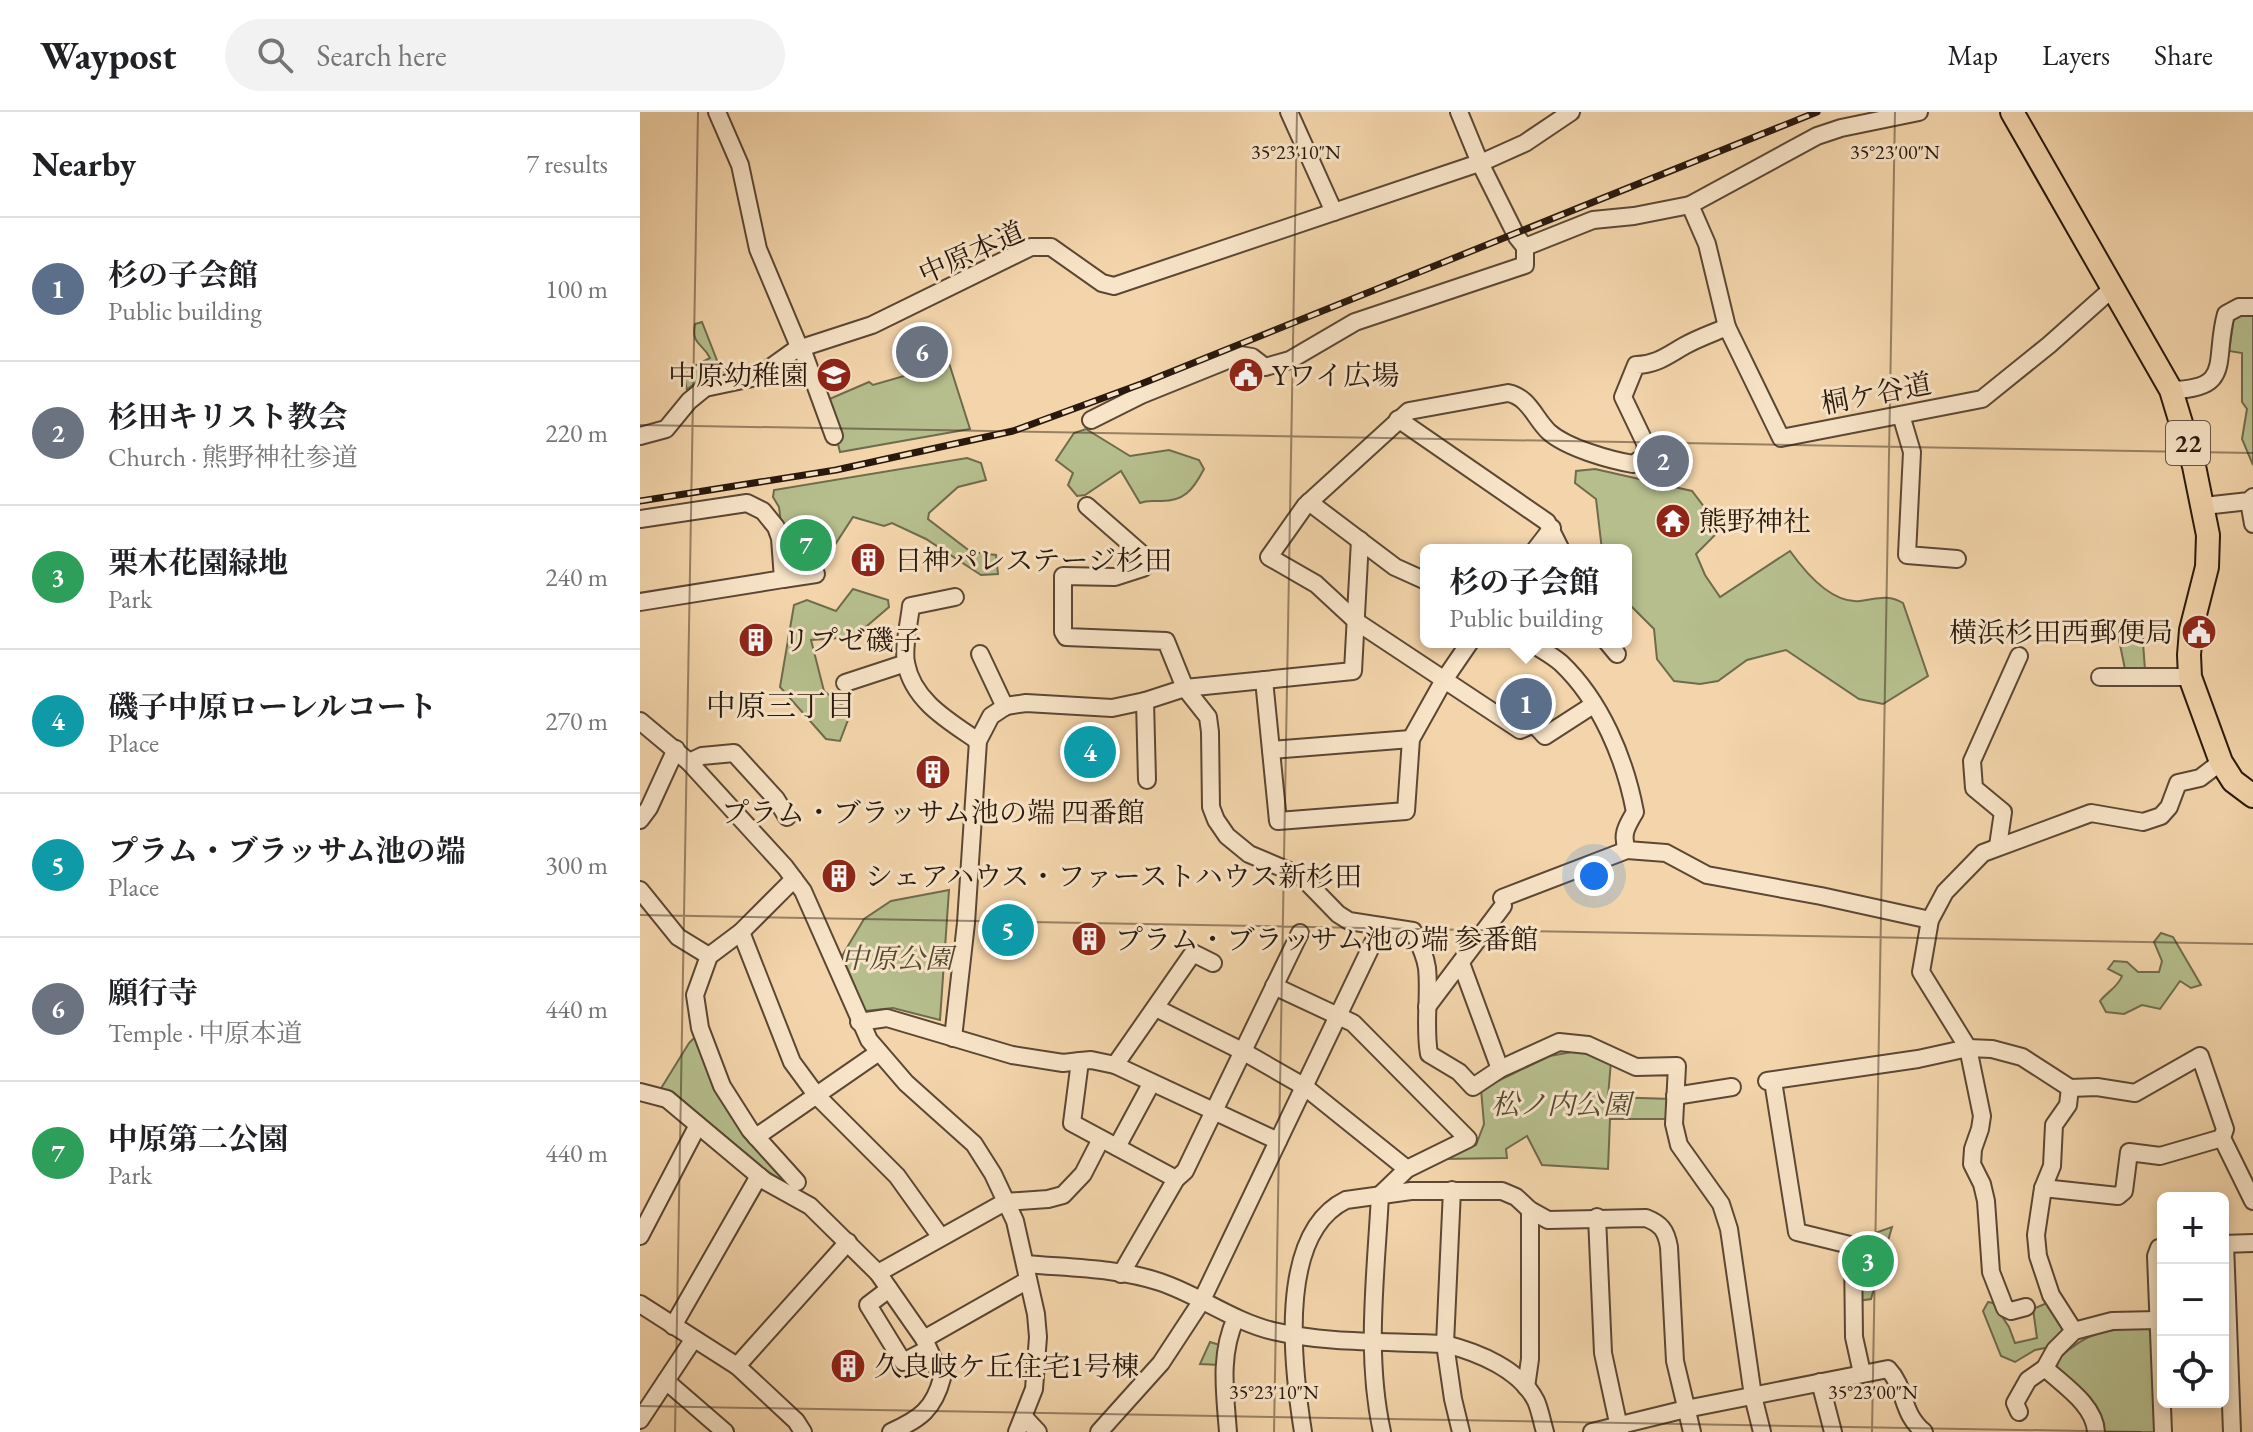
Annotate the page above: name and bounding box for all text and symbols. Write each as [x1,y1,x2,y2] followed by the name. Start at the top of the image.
[225,19,785,91] search box
[40,31,177,80] text: Waypost
[253,33,297,77] icon: search
[317,36,447,75] text: Search here
[1948,37,1998,73] text: Map
[2042,37,2110,73] text: Layers
[2154,37,2213,73] text: Share
[1251,139,1341,165] text: 35°23'10"N
[1850,139,1940,165] text: 35°23'00"N
[32,142,136,186] text: Nearby
[527,147,608,181] text: 7 results
[913,213,1029,291] street label: 中原本道
[108,255,258,294] text: 杉の子会館
[51,272,65,306] text: 1
[545,272,608,306] text: 100 m
[108,294,262,328] text: Public building
[896,322,948,382] pin: 6
[815,356,853,394] school or university icon: 中原幼稚園
[1227,356,1265,394] public building icon: Yワイ広場
[668,357,808,393] place label: 中原幼稚園
[1272,357,1399,393] place label: Yワイ広場
[1818,365,1934,421] street label: 桐ケ谷道
[108,397,347,436] text: 杉田キリスト教会
[51,416,65,450] text: 2
[545,416,608,450] text: 220 m
[2166,421,2210,465] road number: 22
[1637,431,1689,491] pin: 2
[108,440,358,474] text: Church · 熊野神社参道
[1654,502,1692,540] temple icon: 熊野神社
[1699,503,1811,539] place label: 熊野神社
[780,515,832,575] pin: 7
[849,541,887,579] building icon: 日神パレステージ杉田
[894,542,1172,578] place label: 日神パレステージ杉田
[108,543,288,582] text: 栗木花園緑地
[1420,544,1632,648] popup
[51,560,65,594] text: 3
[545,560,608,594] text: 240 m
[1449,562,1599,601] text: 杉の子会館
[108,582,152,616] text: Park
[1449,601,1603,635] text: Public building
[2180,613,2218,651] public building icon: 横浜杉田西郵便局
[1949,614,2173,650] place label: 横浜杉田西郵便局
[737,621,775,659] building icon: リプゼ磯子
[782,622,922,658] place label: リプゼ磯子
[1500,674,1552,734] pin: 1
[706,686,856,725] district label: 中原三丁目
[108,687,437,726] text: 磯子中原ローレルコート
[51,704,65,738] text: 4
[545,704,608,738] text: 270 m
[1064,722,1116,782] pin: 4
[108,726,159,760] text: Place
[914,753,952,791] building icon: プラム・ブラッサム池の端 四番館
[721,794,1145,830] place label: プラム・ブラッサム池の端 四番館
[108,831,466,870] text: プラム・ブラッサム池の端
[51,848,65,882] text: 5
[545,848,608,882] text: 300 m
[1574,856,1614,896] your location
[820,857,858,895] building icon: シェアハウス・ファーストハウス新杉田
[865,858,1362,894] place label: シェアハウス・ファーストハウス新杉田
[108,870,159,904] text: Place
[982,900,1034,960] pin: 5
[1070,920,1108,958] building icon: プラム・ブラッサム池の端 参番館
[1115,921,1538,957] place label: プラム・ブラッサム池の端 参番館
[841,940,957,976] park label: 中原公園
[108,973,198,1012] text: 願行寺
[51,992,65,1026] text: 6
[545,992,608,1026] text: 440 m
[108,1016,302,1050] text: Temple · 中原本道
[1491,1086,1635,1122] park label: 松ノ内公園
[108,1119,288,1158] text: 中原第二公園
[51,1136,65,1170] text: 7
[545,1136,608,1170] text: 440 m
[108,1158,152,1192] text: Park
[2157,1192,2229,1408] map controls
[2157,1192,2229,1264] button: +
[1842,1231,1894,1291] pin: 3
[2157,1264,2229,1336] button: −
[2157,1336,2229,1408] button: locate
[829,1347,867,1385] building icon: 久良岐ケ丘住宅1号棟
[874,1348,1139,1384] place label: 久良岐ケ丘住宅1号棟
[1229,1379,1319,1405] text: 35°23'10"N
[1828,1379,1918,1405] text: 35°23'00"N

